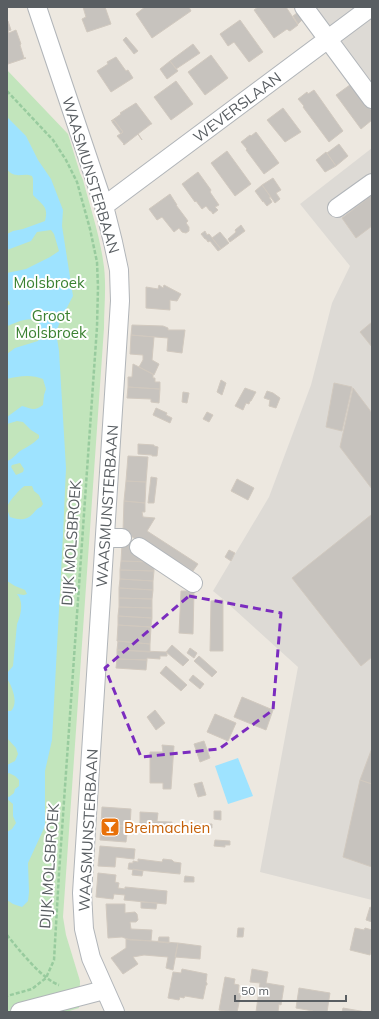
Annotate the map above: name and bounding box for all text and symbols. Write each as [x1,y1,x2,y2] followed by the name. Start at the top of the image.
[189,68,285,146] street label: WEVERSLAAN
[58,94,124,256] street label: WAASMUNSTERBAAN
[13,273,85,292] park label: Molsbroek
[15,306,87,342] park label: Groot Molsbroek
[92,424,122,588] street label: WAASMUNSTERBAAN
[57,479,85,606] street label: DIJK MOLSBROEK
[74,748,102,912] street label: WAASMUNSTERBAAN
[35,802,63,929] street label: DIJK MOLSBROEK
[99,816,121,838] bar icon: Breimachien
[124,818,210,837] place label: Breimachien
[235,977,346,1003] scale bar
[241,983,269,998] text: 50 m

